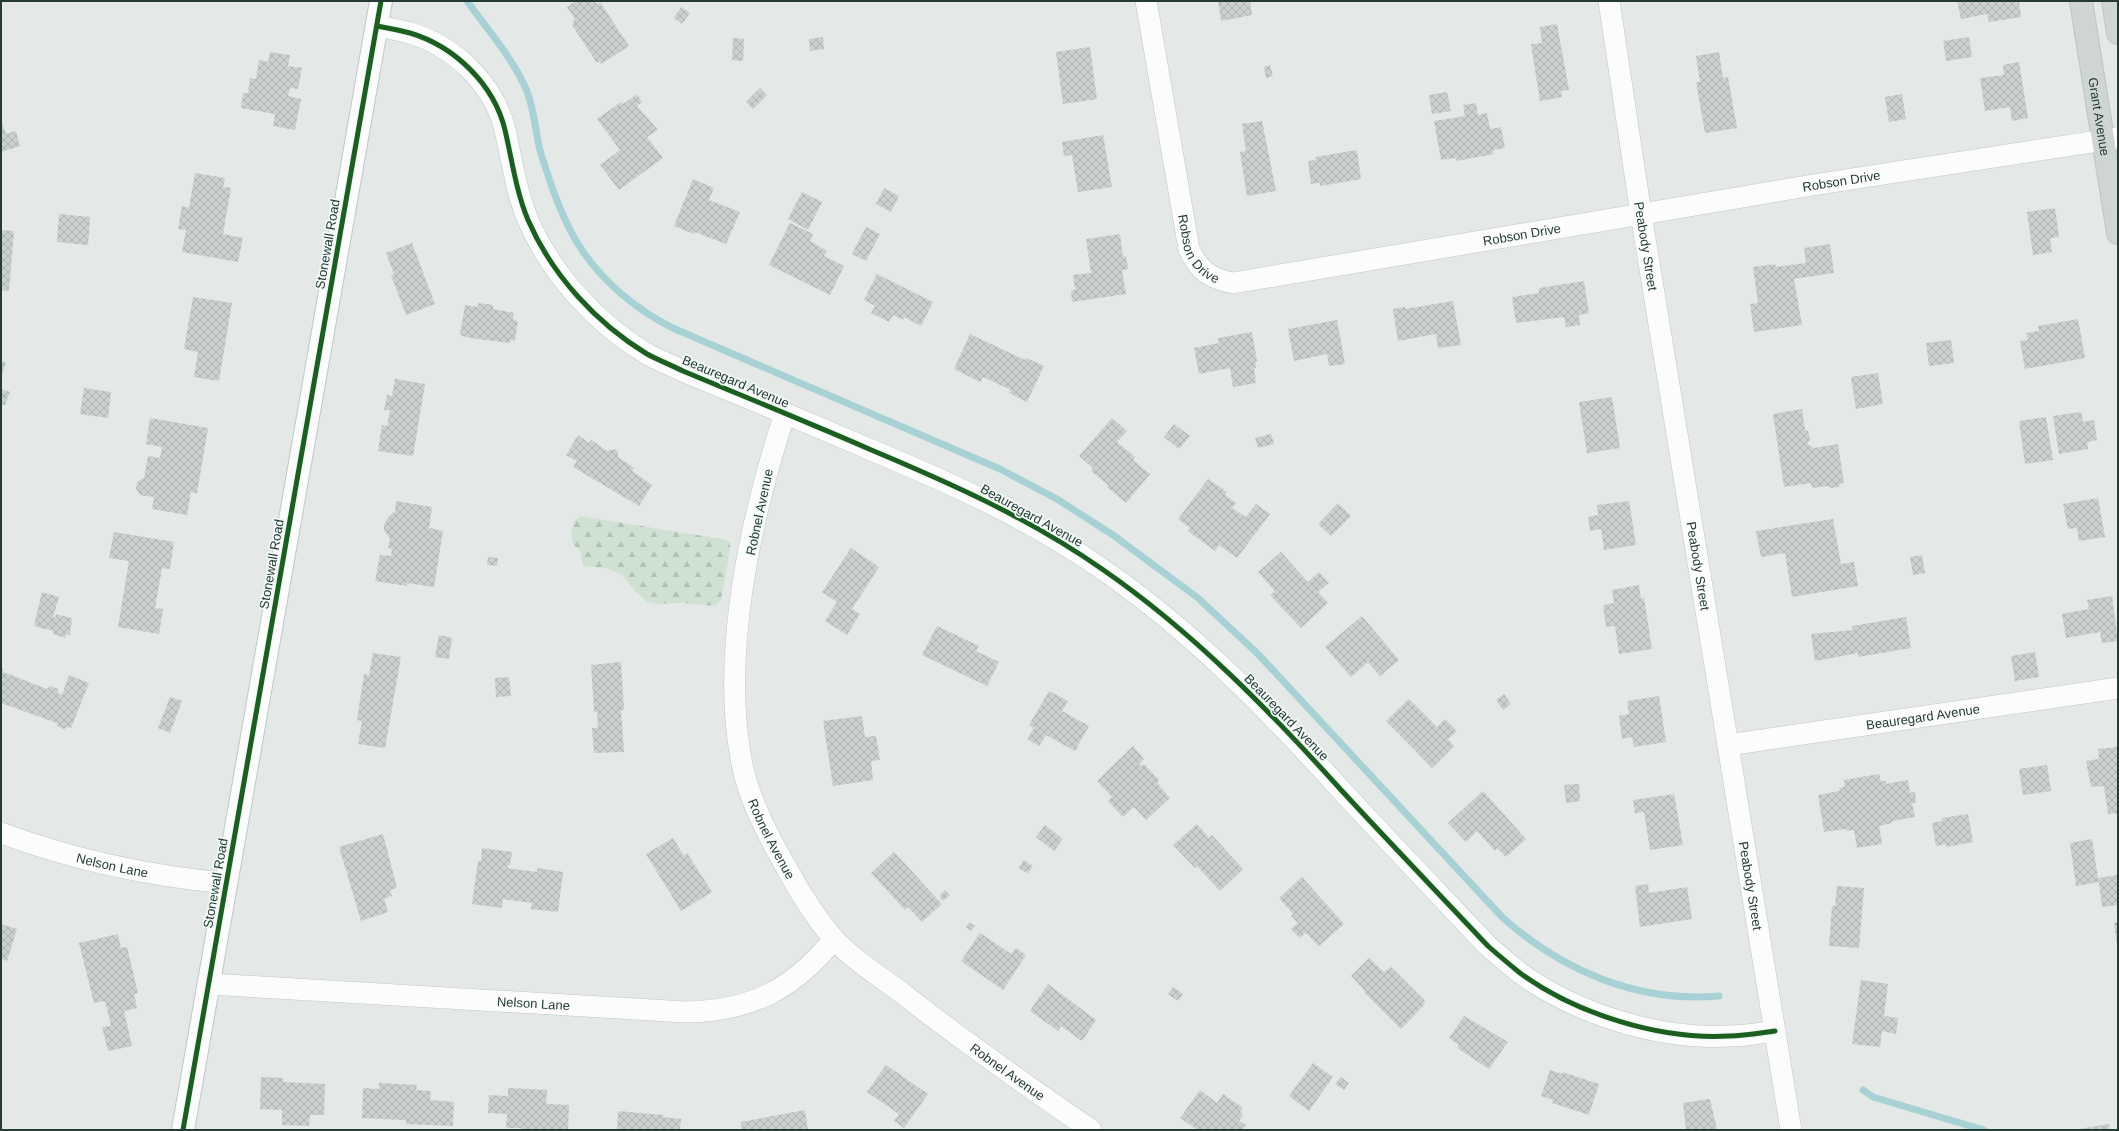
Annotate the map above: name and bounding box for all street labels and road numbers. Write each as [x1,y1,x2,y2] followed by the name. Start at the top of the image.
[2085,76,2113,157] street label: Grant Avenue
[1801,168,1881,195] street label: Robson Drive
[312,198,343,290] street label: Stonewall Road
[1631,201,1660,292] street label: Peabody Street
[1175,213,1222,287] street label: Robson Drive
[1482,221,1562,249] street label: Robson Drive
[680,352,792,411] street label: Beauregard Avenue
[743,468,776,557] street label: Robnel Avenue
[978,481,1086,550] street label: Beauregard Avenue
[256,518,287,610] street label: Stonewall Road
[1683,521,1713,612] street label: Peabody Street
[1241,671,1332,764] street label: Beauregard Avenue
[1865,701,1981,733] street label: Beauregard Avenue
[745,797,798,882] street label: Robnel Avenue
[200,837,231,929] street label: Stonewall Road
[1736,840,1765,932] street label: Peabody Street
[75,850,149,881] street label: Nelson Lane
[497,994,570,1013] street label: Nelson Lane
[967,1040,1048,1104] street label: Robnel Avenue

